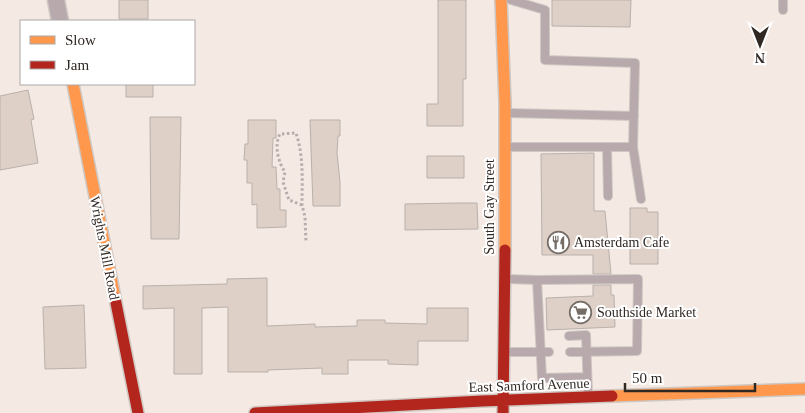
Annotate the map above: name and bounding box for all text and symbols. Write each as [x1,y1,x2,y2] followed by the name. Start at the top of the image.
[20,20,195,85] legend
[735,20,785,70] north arrow
[65,32,96,48] text: Slow
[755,50,765,65] text: N
[65,57,89,73] text: Jam
[482,159,497,255] street label: South Gay Street
[87,195,122,301] street label: Wrights Mill Road
[546,230,570,254] restaurant icon: Amsterdam Cafe
[574,235,669,250] place label: Amsterdam Cafe
[569,300,593,324] supermarket icon: Southside Market
[597,305,696,320] place label: Southside Market
[625,360,755,392] scale bar
[632,370,663,386] text: 50 m
[468,376,590,395] street label: East Samford Avenue

